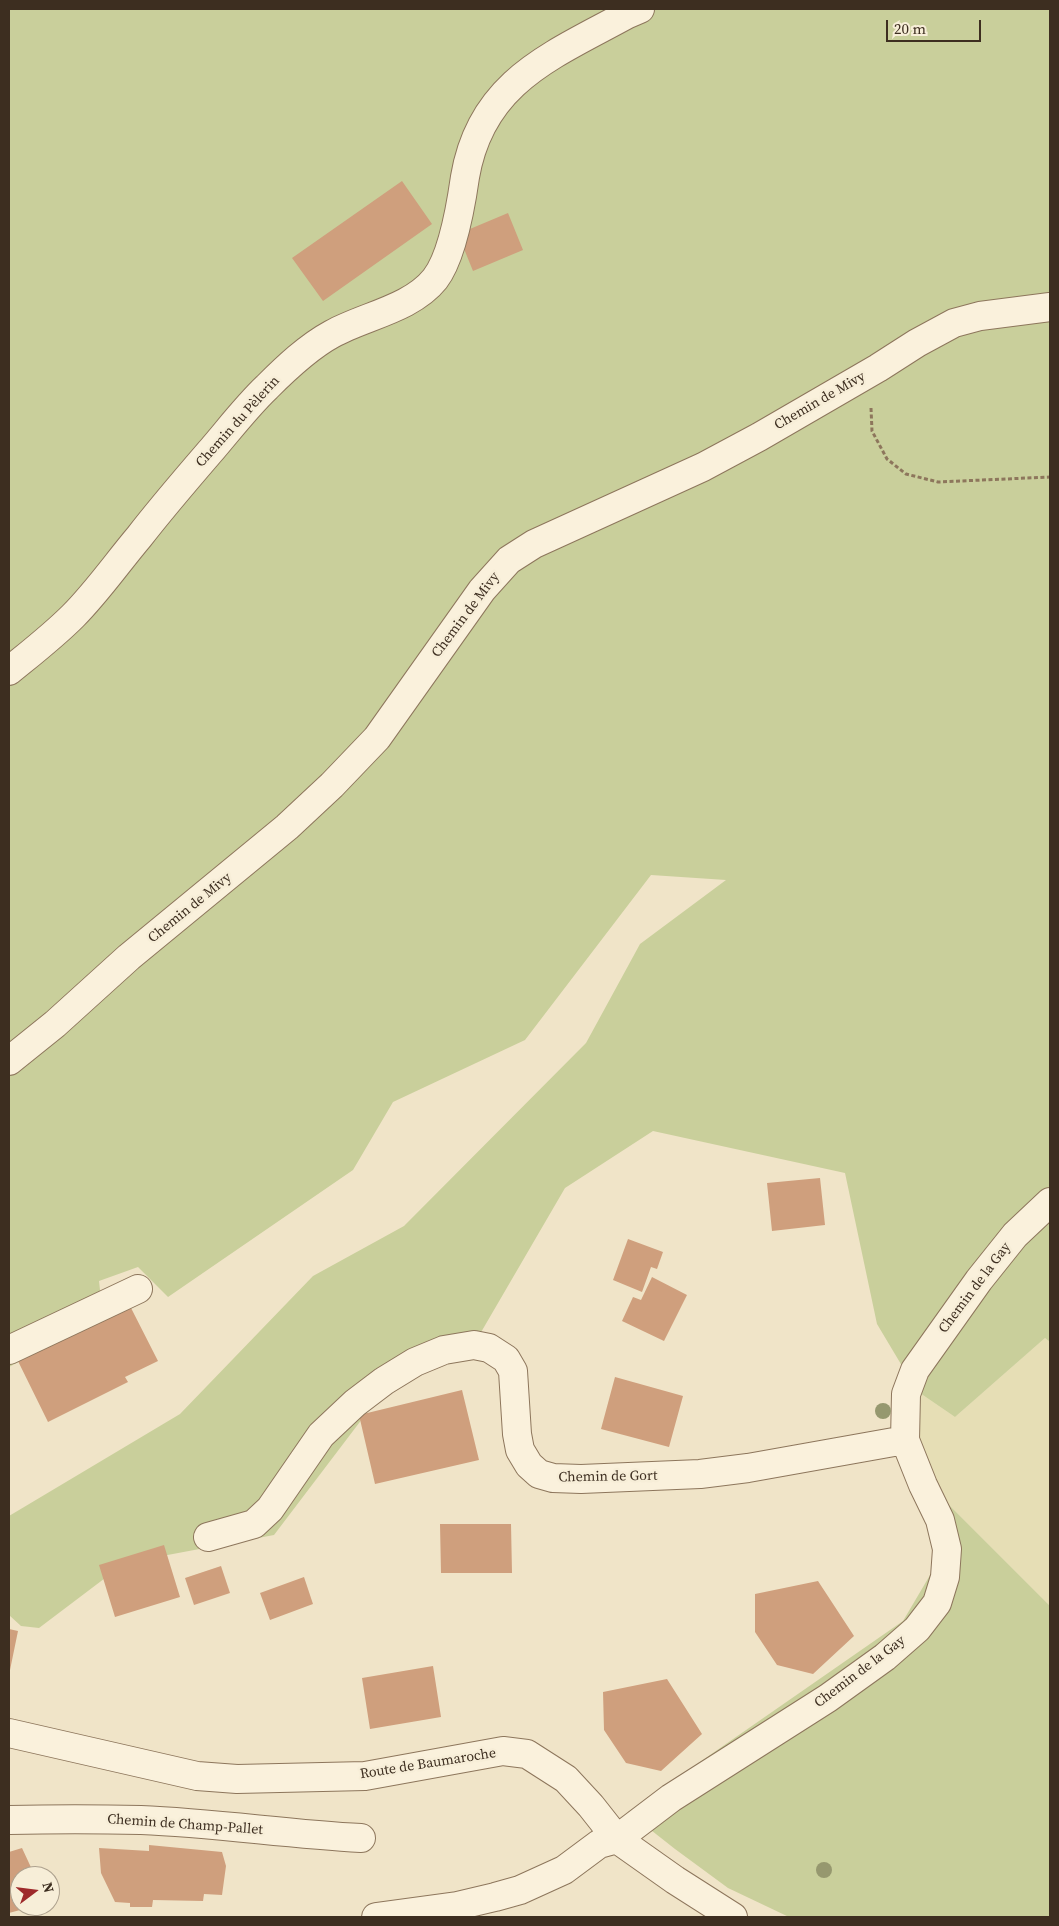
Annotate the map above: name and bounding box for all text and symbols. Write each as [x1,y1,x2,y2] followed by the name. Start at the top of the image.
[889,10,984,42] scale bar
[894,18,926,39] text: 20 m
[772,368,868,434] street label: Chemin de Mivy
[193,373,283,471] street label: Chemin du Pèlerin
[429,569,503,661] street label: Chemin de Mivy
[145,869,235,947] street label: Chemin de Mivy
[935,1239,1015,1337] street label: Chemin de la Gay
[558,1468,658,1486] street label: Chemin de Gort
[811,1632,909,1712] street label: Chemin de la Gay
[359,1745,497,1783] street label: Route de Baumaroche
[107,1811,263,1839] street label: Chemin de Champ-Pallet
[10,1866,60,1916] north arrow
[38,1880,60,1895] text: N

